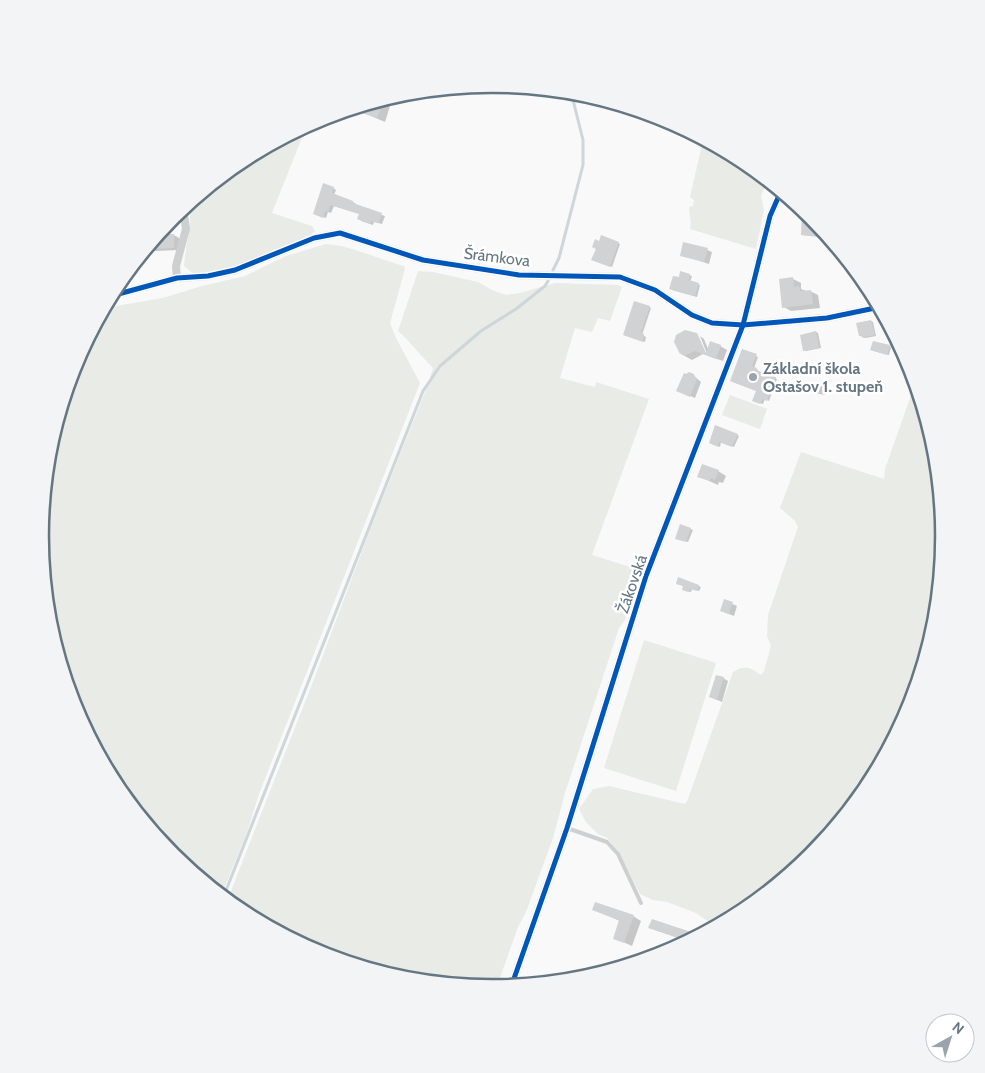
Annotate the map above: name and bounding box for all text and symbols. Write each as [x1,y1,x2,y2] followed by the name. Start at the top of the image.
[463,243,532,271] street label: Šrámkova
[763,359,883,396] place label: Základní škola Ostašov 1. stupeň
[747,371,759,383] marker: Základní škola Ostašov 1. stupeň
[613,552,651,616] street label: Žákovská
[925,1013,975,1063] north arrow
[949,1018,968,1038] text: N

